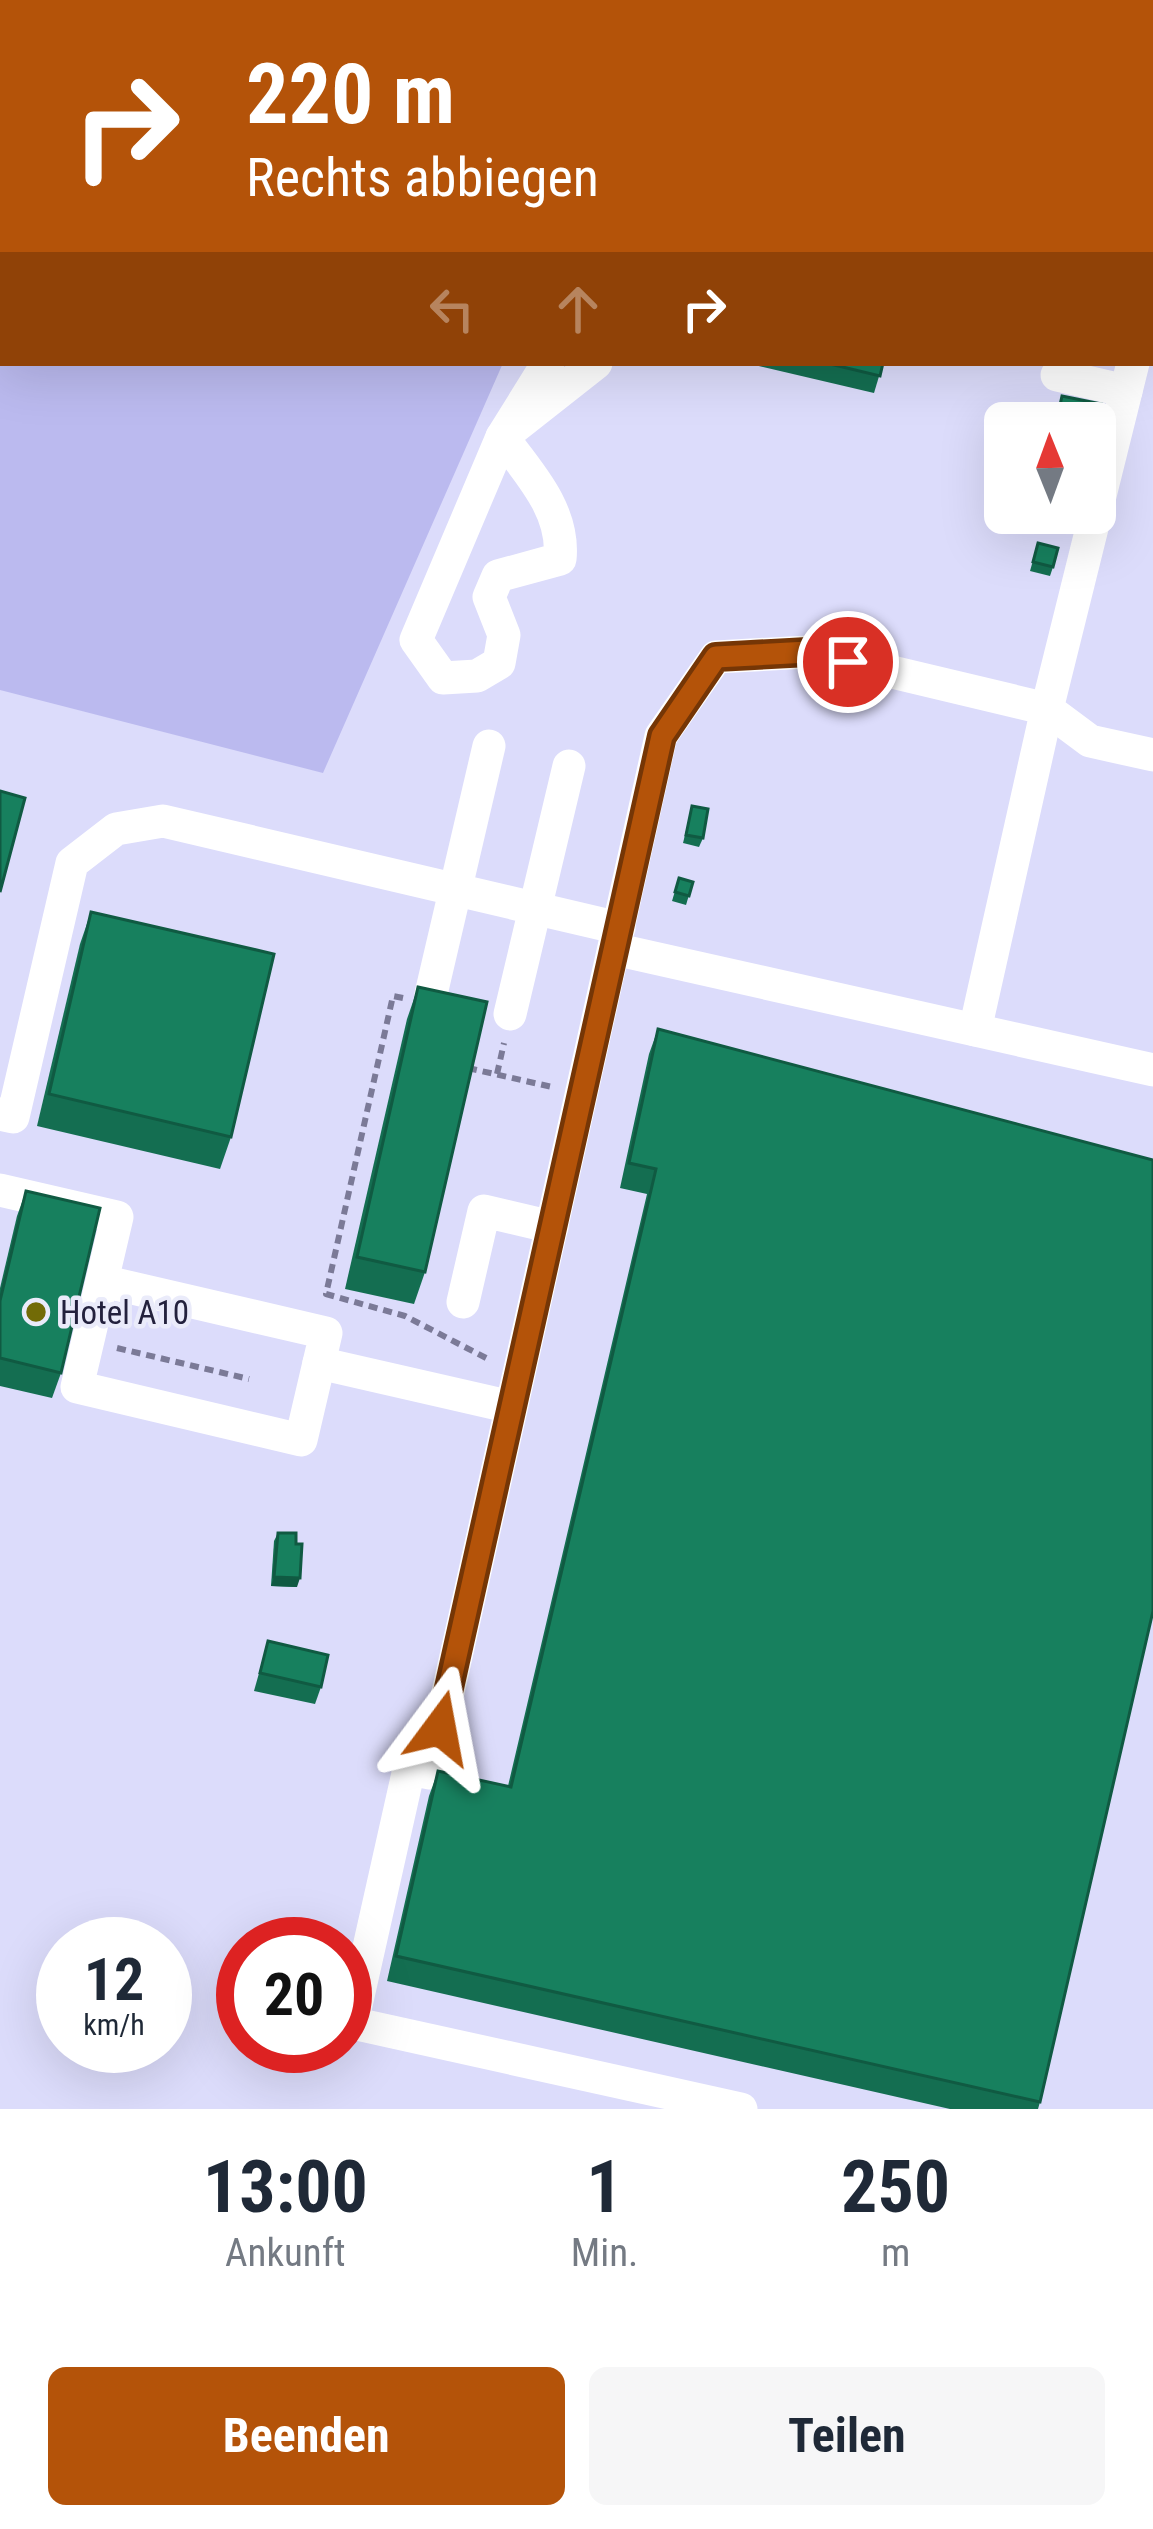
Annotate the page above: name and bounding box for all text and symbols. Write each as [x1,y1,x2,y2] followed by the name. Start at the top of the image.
[246,45,455,144] text: 220 m
[48,48,204,204] icon: right
[246,146,599,209] text: Rechts abbiegen
[419,276,485,342] icon: left
[545,276,611,342] icon: ahead
[671,276,737,342] icon: right
[984,402,1116,534] north arrow
[984,402,1116,534] map controls
[797,611,899,713] pin
[815,629,881,695] icon: arrive
[60,1293,189,1332] place label: Hotel A10
[23,1299,49,1325] marker: Hotel A10
[377,1665,503,1791] position arrow
[216,1917,372,2073] speed limit sign: 20
[84,1944,144,2015] text: 12
[83,2007,145,2042] text: km/h
[203,2145,368,2230] text: 13:00
[586,2145,623,2230] text: 1
[841,2145,950,2230] text: 250
[225,2230,346,2276] text: Ankunft
[571,2230,638,2276] text: Min.
[881,2230,910,2276] text: m
[48,2367,565,2505] button: Beenden
[589,2367,1105,2505] button: Teilen

